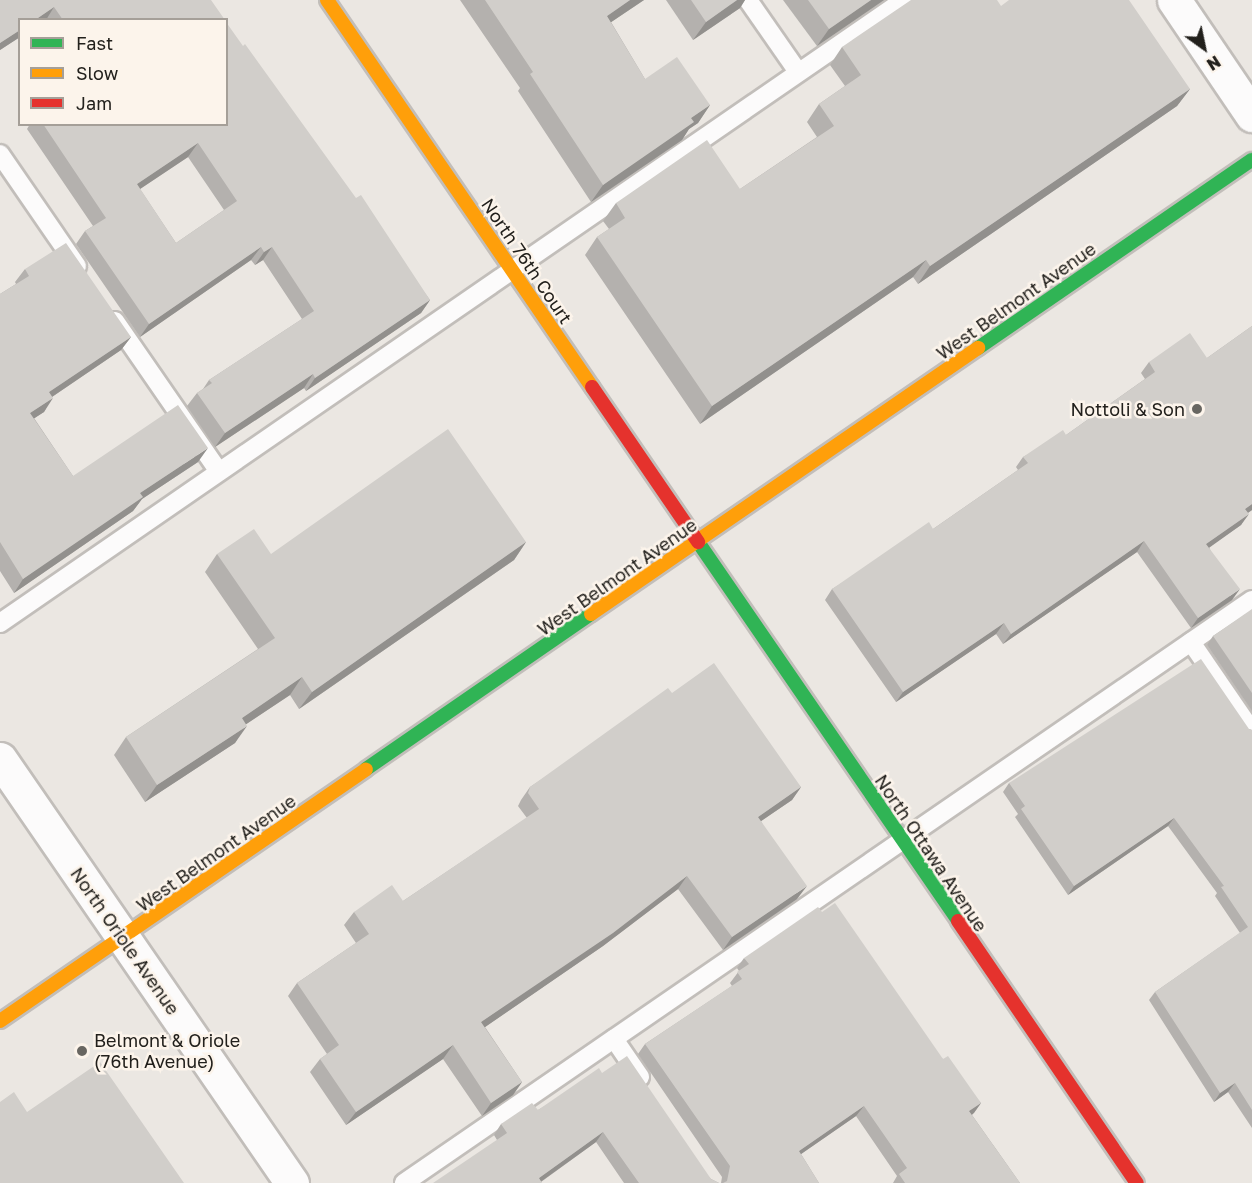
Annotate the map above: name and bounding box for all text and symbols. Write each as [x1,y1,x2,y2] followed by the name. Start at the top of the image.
[18,18,228,126] legend
[1174,18,1234,78] north arrow
[76,32,113,54] text: Fast
[1203,51,1224,75] text: N
[76,62,118,84] text: Slow
[76,92,112,114] text: Jam
[477,194,577,328] street label: North 76th Court
[932,238,1100,364] street label: West Belmont Avenue
[1070,398,1185,420] place label: Nottoli & Son
[1190,402,1204,416] marker: Nottoli & Son
[533,514,701,640] street label: West Belmont Avenue
[870,770,992,936] street label: North Ottawa Avenue
[132,790,300,916] street label: West Belmont Avenue
[66,863,184,1019] street label: North Oriole Avenue
[94,1030,240,1072] place label: Belmont & Oriole (76th Avenue)
[75,1044,89,1058] marker: Belmont & Oriole (76th Avenue)

